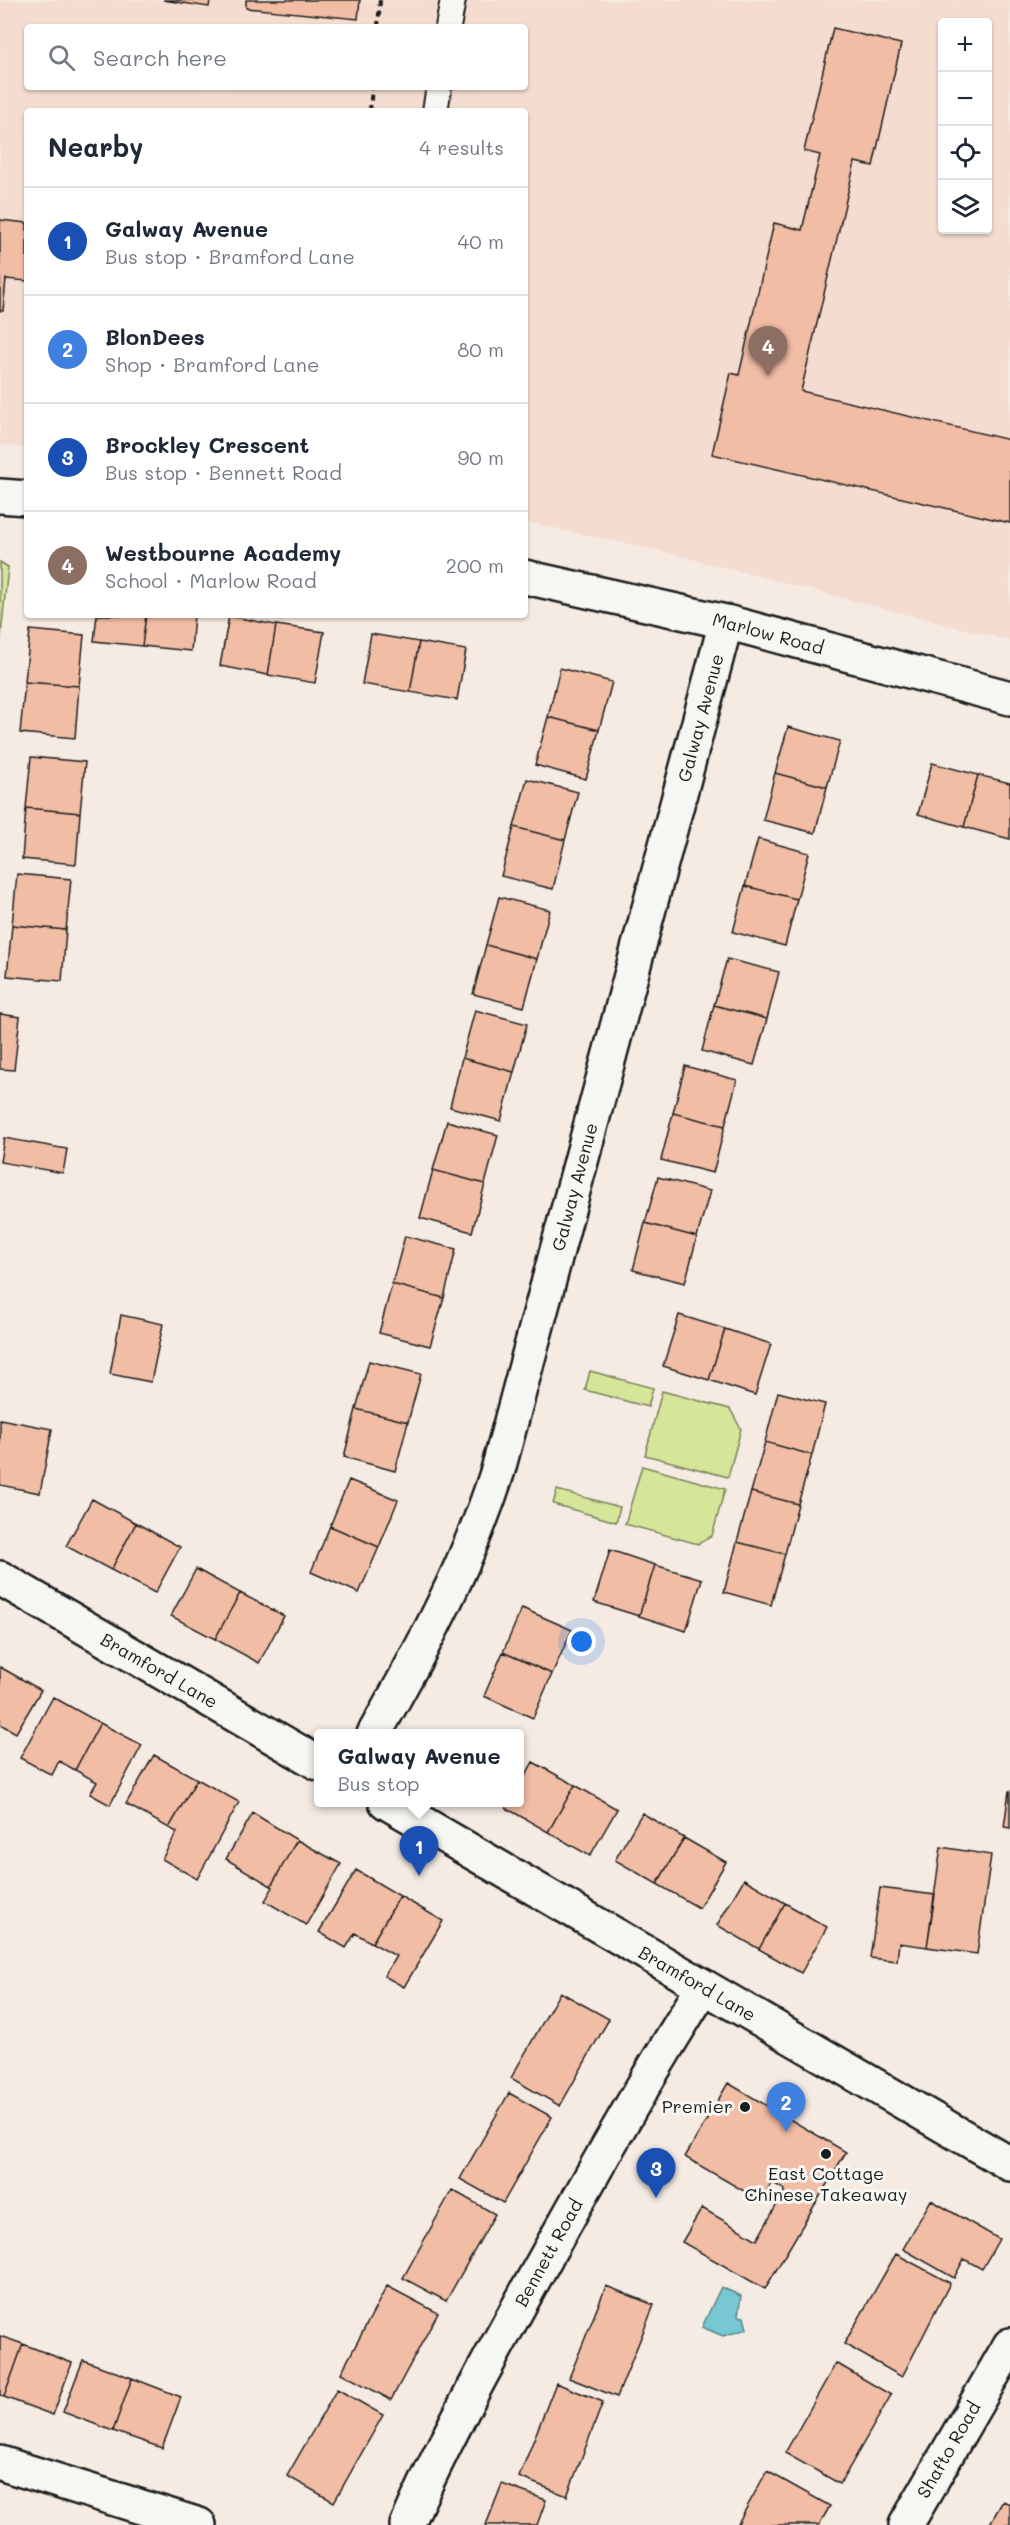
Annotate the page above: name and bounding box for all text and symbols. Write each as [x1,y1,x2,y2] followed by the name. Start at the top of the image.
[938,18,992,234] map controls
[938,18,992,72] button: +
[24,24,528,90] search box
[45,41,78,74] icon: search
[93,43,227,72] text: Search here
[938,72,992,126] button: −
[938,126,992,180] button: locate
[48,130,143,164] text: Nearby
[419,134,504,160] text: 4 results
[938,180,992,234] button: layers
[105,214,268,243] text: Galway Avenue
[63,228,72,254] text: 1
[458,228,504,254] text: 40 m
[105,243,355,269] text: Bus stop · Bramford Lane
[105,322,205,351] text: BlonDees
[748,326,788,376] pin: 4
[62,336,73,362] text: 2
[457,336,504,362] text: 80 m
[105,351,319,377] text: Shop · Bramford Lane
[105,430,309,459] text: Brockley Crescent
[62,444,74,470] text: 3
[458,444,504,470] text: 90 m
[105,459,342,485] text: Bus stop · Bennett Road
[105,538,341,567] text: Westbourne Academy
[61,552,74,578] text: 4
[446,552,504,578] text: 200 m
[105,567,317,593] text: School · Marlow Road
[710,607,827,659] street label: Marlow Road
[671,651,729,784] street label: Galway Avenue
[545,1120,603,1253] street label: Galway Avenue
[97,1627,222,1713] street label: Bramford Lane
[567,1627,596,1656] your location
[314,1729,524,1807] popup
[337,1741,501,1770] text: Galway Avenue
[337,1770,420,1796] text: Bus stop
[400,1826,438,1876] pin: 1
[635,1940,760,2026] street label: Bramford Lane
[766,2082,806,2132] pin: 2
[662,2094,733,2118] place label: Premier
[738,2100,752,2114] marker: Premier
[819,2147,833,2161] marker: East Cottage Chinese Takeaway
[636,2148,676,2198] pin: 3
[744,2161,908,2206] place label: East Cottage Chinese Takeaway
[509,2194,588,2311] street label: Bennett Road
[911,2397,985,2502] street label: Shafto Road

